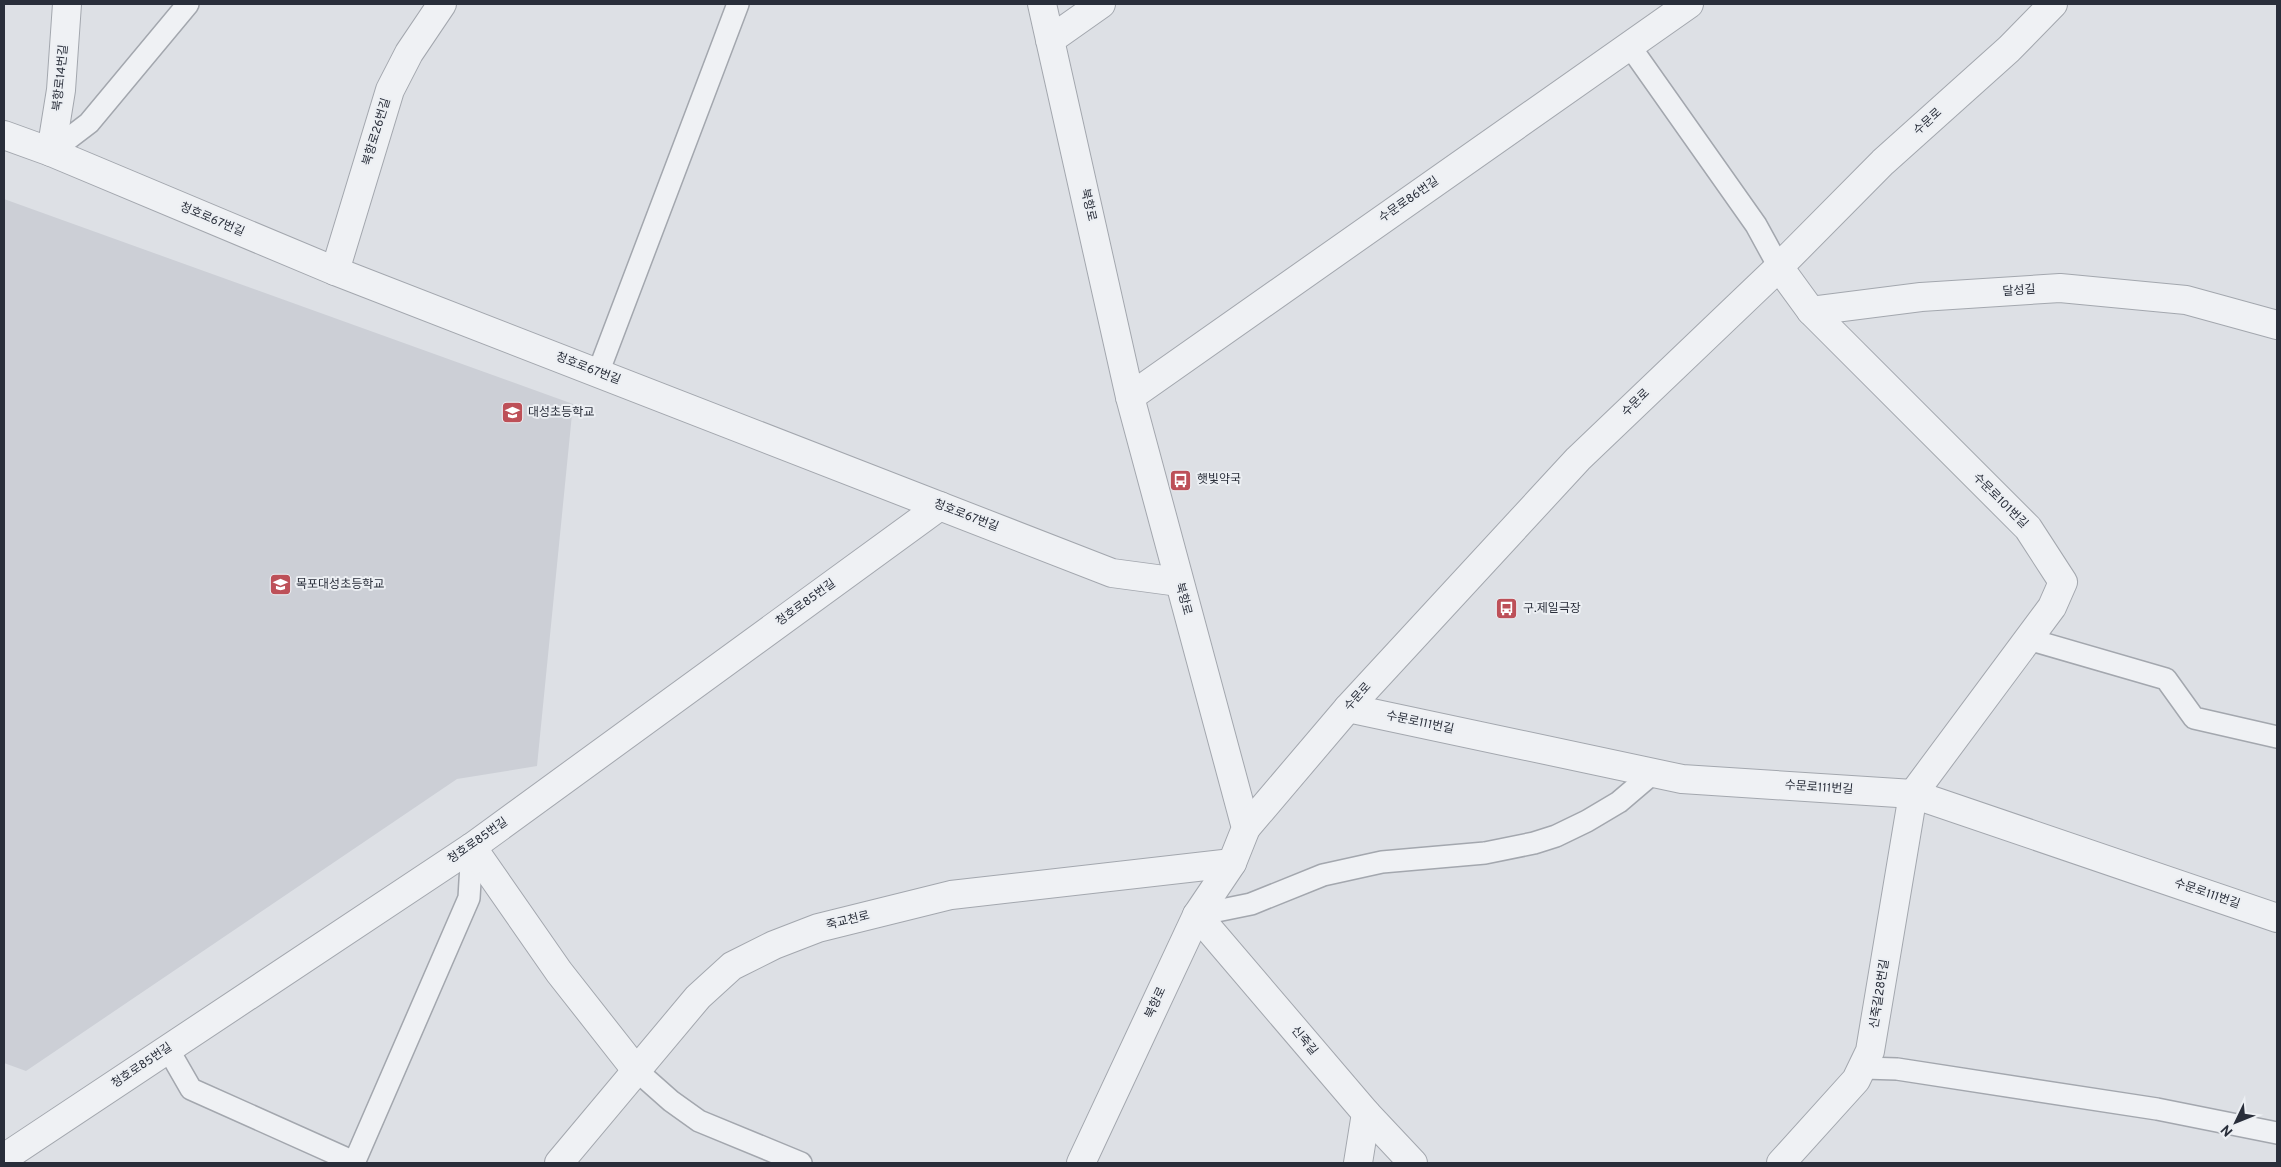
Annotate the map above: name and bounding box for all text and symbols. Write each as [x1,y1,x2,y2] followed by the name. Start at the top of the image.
[50,44,72,112] street label: 북항로14번길
[359,96,395,168] street label: 북항로26번길
[1910,105,1946,139] street label: 수문로
[1376,173,1442,227] street label: 수문로86번길
[1076,187,1100,223] street label: 북항로
[177,199,247,241] street label: 청호로67번길
[2002,282,2036,300] street label: 달성길
[553,349,623,389] street label: 청호로67번길
[1619,386,1653,420] street label: 수문로
[500,401,524,425] school or university icon: 대성초등학교
[528,405,594,421] place label: 대성초등학교
[1169,468,1193,492] bus stop icon: 햇빛약국
[1969,470,2031,532] street label: 수문로101번길
[1197,472,1241,488] place label: 햇빛약국
[931,496,1001,536] street label: 청호로67번길
[268,573,292,597] school or university icon: 목포대성초등학교
[773,576,839,630] street label: 청호로85번길
[296,577,384,593] place label: 목포대성초등학교
[1171,581,1195,617] street label: 북항로
[1495,597,1519,621] bus stop icon: 구.제일극장
[1523,601,1581,617] place label: 구.제일극장
[1341,679,1375,715] street label: 수문로
[1385,708,1455,738] street label: 수문로111번길
[1784,778,1854,798] street label: 수문로111번길
[445,814,511,868] street label: 청호로85번길
[2172,875,2242,913] street label: 수문로111번길
[825,908,871,934] street label: 죽교천로
[1867,958,1893,1030] street label: 신죽길28번길
[1142,985,1170,1021] street label: 북항로
[1287,1023,1321,1059] street label: 신죽길
[109,1040,175,1092] street label: 청호로85번길
[2211,1097,2261,1147] north arrow
[2218,1120,2237,1139] text: N

